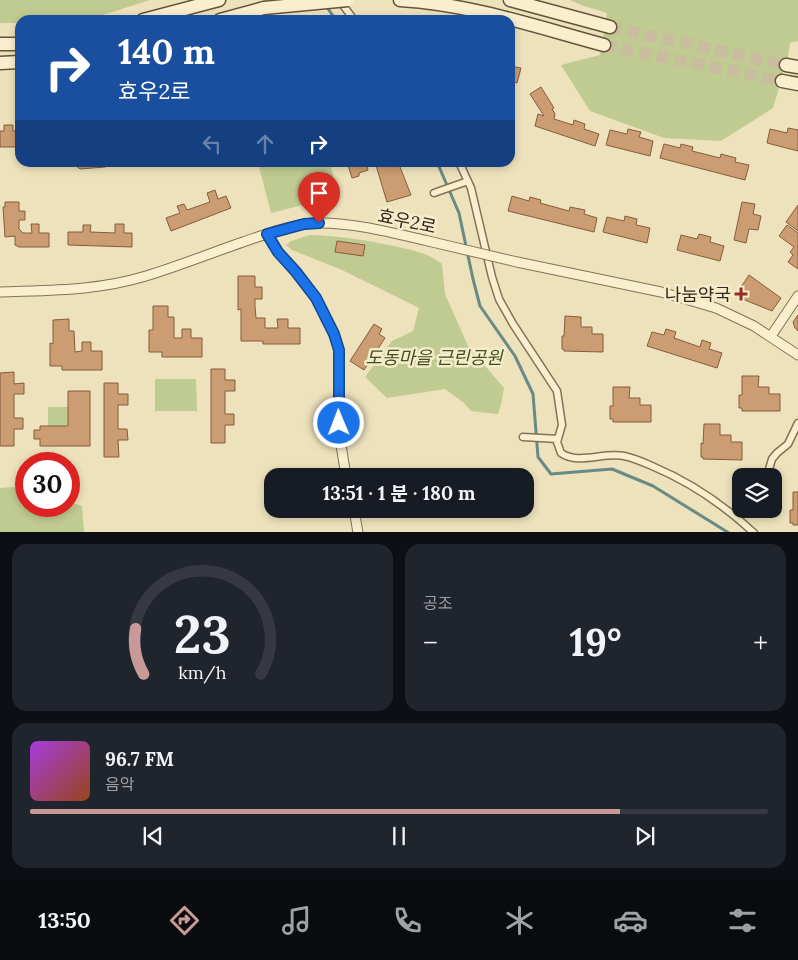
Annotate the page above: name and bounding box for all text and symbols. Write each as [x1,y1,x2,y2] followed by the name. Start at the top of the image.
[118,29,215,74] text: 140 m
[35,35,100,100] icon: right
[118,77,191,105] text: 효우2로
[198,130,226,158] icon: left
[251,130,279,158] icon: ahead
[304,130,332,158] icon: right
[298,172,340,223] pin
[305,179,333,207] icon: arrive
[376,204,438,238] street label: 효우2로
[665,283,731,306] place label: 나눔약국
[735,288,747,300] marker: 나눔약국
[365,346,504,369] park label: 도동마을 근린공원
[312,396,364,448] position arrow
[15,452,80,517] speed limit sign: 30
[732,468,782,518] map controls
[732,468,782,518] button: layers
[323,481,476,505] text: 13:51 · 1 분 · 180 m
[423,593,452,613] text: 공조
[174,601,231,667] text: 23
[570,618,621,666] text: 19°
[423,625,438,661] text: −
[753,625,768,661] text: +
[178,661,227,684] text: km/h
[105,747,174,771] text: 96.7 FM
[105,774,134,794] text: 음악
[139,822,167,850] icon: previous
[385,822,413,850] icon: pause
[631,822,659,850] icon: next
[167,903,202,938] icon: directions
[279,903,314,938] icon: music
[390,903,425,938] icon: phone
[502,903,537,938] icon: climate
[613,903,648,938] icon: car
[725,903,760,938] icon: filters
[38,906,91,934] text: 13:50

